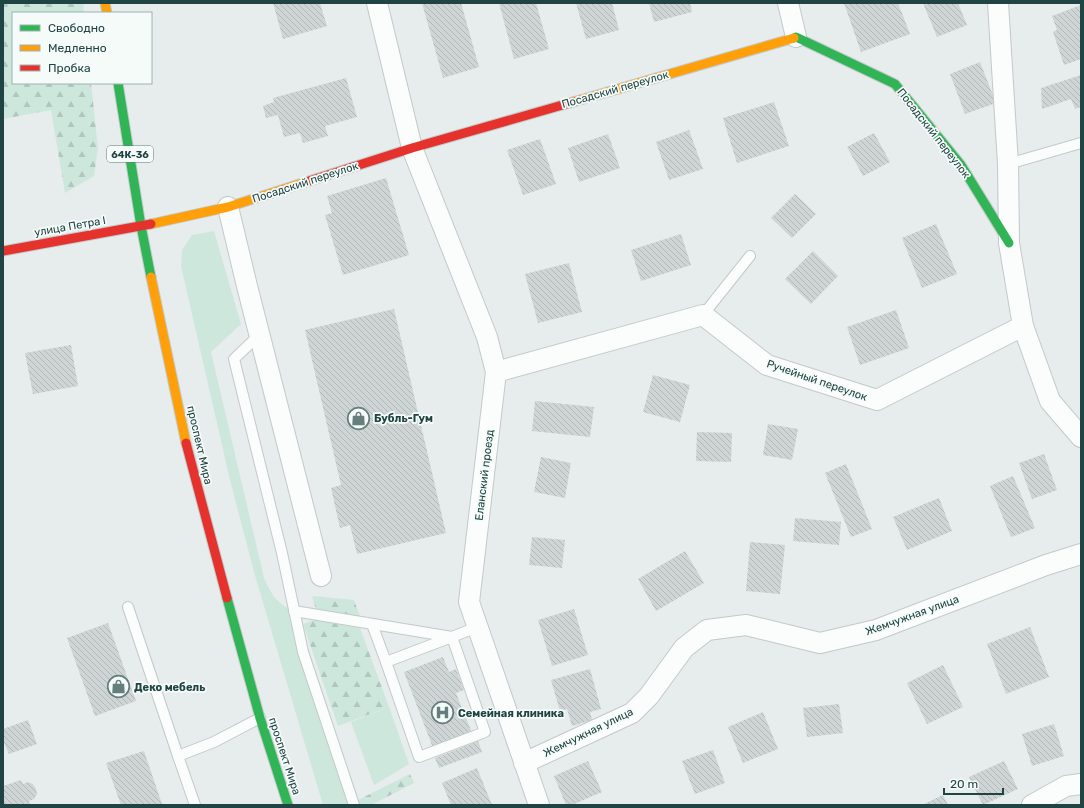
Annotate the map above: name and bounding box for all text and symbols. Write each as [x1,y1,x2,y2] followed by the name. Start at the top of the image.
[12,12,152,84] legend
[48,21,105,35] text: Свободно
[48,41,107,55] text: Медленно
[48,61,91,75] text: Пробка
[560,68,670,111] street label: Посадский переулок
[894,86,973,181] street label: Посадский переулок
[107,146,153,162] road number: 64К-36
[251,159,360,206] street label: Посадский переулок
[33,214,107,239] street label: улица Петра I
[765,357,869,404] street label: Ручейный переулок
[184,404,215,486] street label: проспект Мира
[346,405,372,431] shop icon: Бубль-Гум
[374,412,433,425] place label: Бубль-Гум
[472,428,497,521] street label: Еланский проезд
[864,593,961,638] street label: Жемчужная улица
[105,674,131,700] shop icon: Деко мебель
[134,681,205,694] place label: Деко мебель
[429,700,455,726] hospital icon: Семейная клиника
[541,705,635,760] street label: Жемчужная улица
[458,707,564,720] place label: Семейная клиника
[266,716,303,796] street label: проспект Мира
[944,770,1003,796] scale bar
[950,777,978,791] text: 20 m

